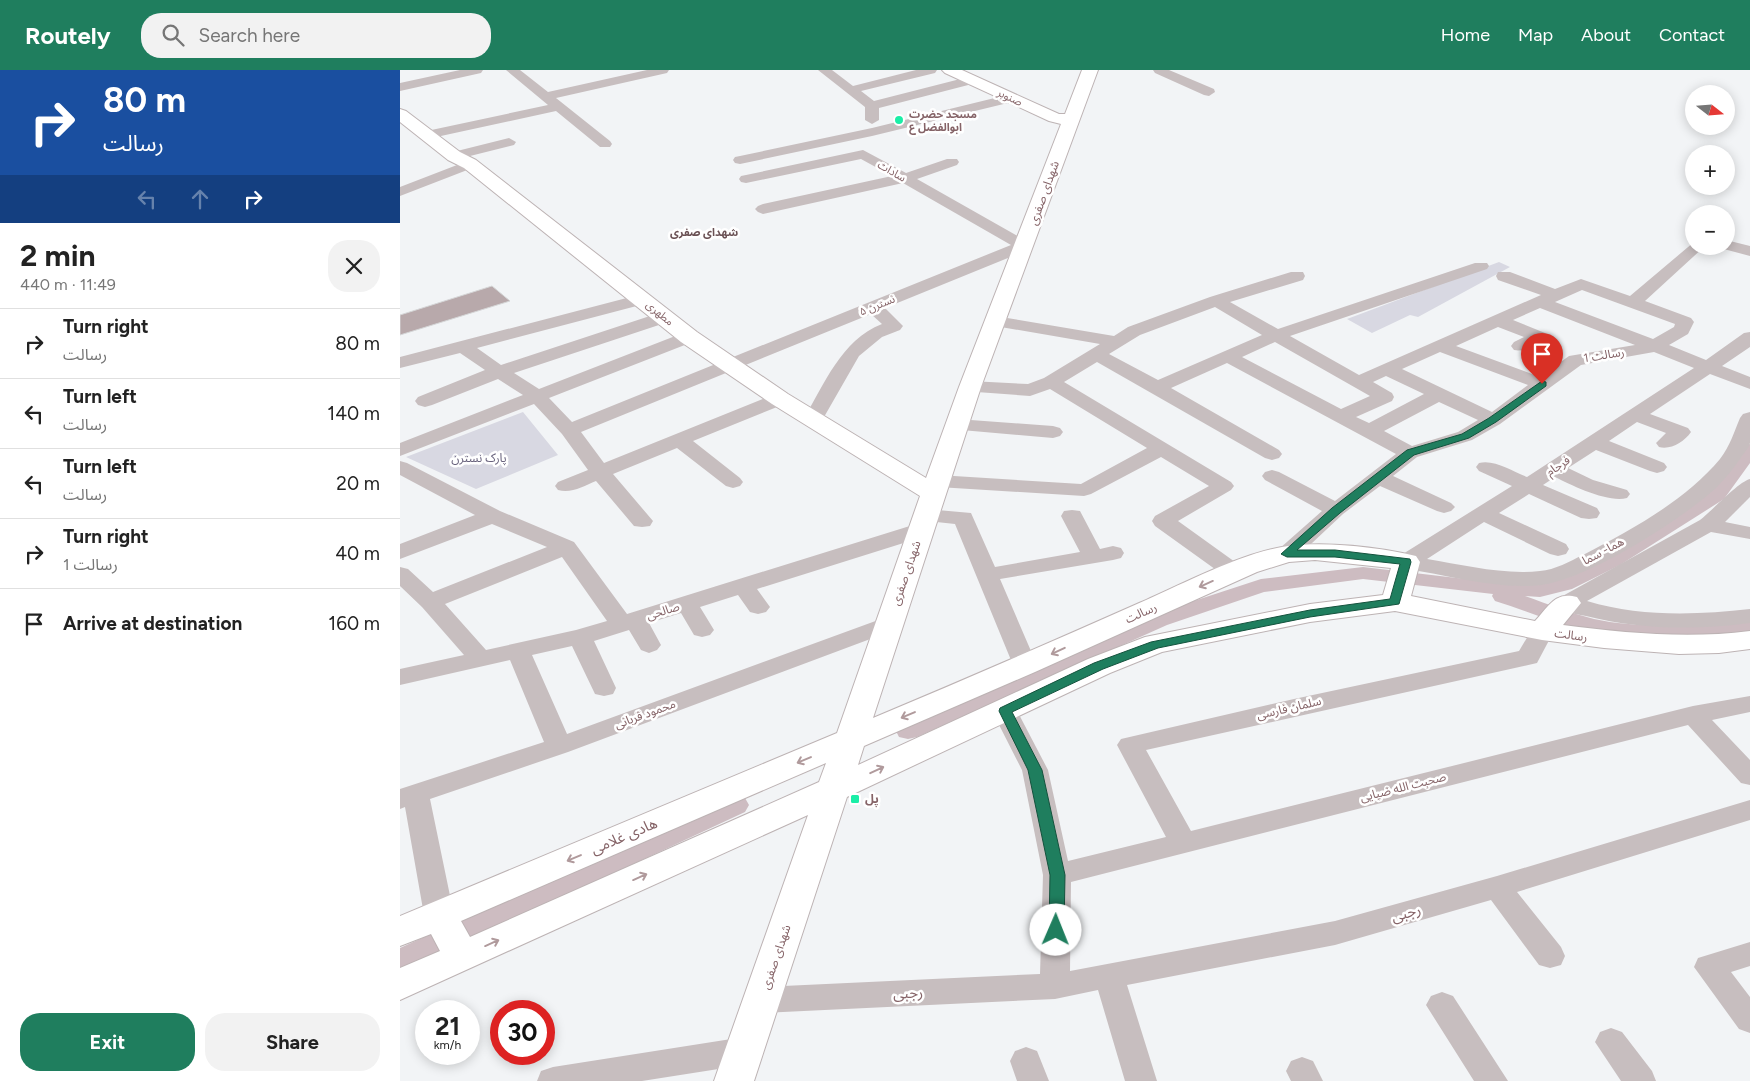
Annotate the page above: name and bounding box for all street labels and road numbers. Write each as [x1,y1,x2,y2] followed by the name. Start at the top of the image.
[994,86,1024,109] street label: صنوبر
[875,158,909,185] street label: سادات
[1026,159,1062,227] street label: شهدای صفری
[857,292,897,318] street label: نسترن ۵
[643,298,676,329] street label: مطهری
[1583,345,1625,365] street label: رسالت 1
[1543,453,1574,481] street label: فرجام
[1580,534,1626,568] street label: هما- سما
[888,539,924,607] street label: شهدای صفری
[645,599,681,623] street label: صالحی
[1123,600,1159,626] street label: رسالت
[1554,626,1588,644] street label: رسالت
[1255,694,1323,722] street label: سلمان فارسی
[613,697,677,732] street label: محمود قربانی
[1358,769,1448,805] street label: صحبت الله ضیایی
[588,814,660,858] street label: هادی غلامی
[1389,900,1423,926] street label: رجبی
[758,923,794,991] street label: شهدای صفری
[893,983,923,1003] street label: رجبی

